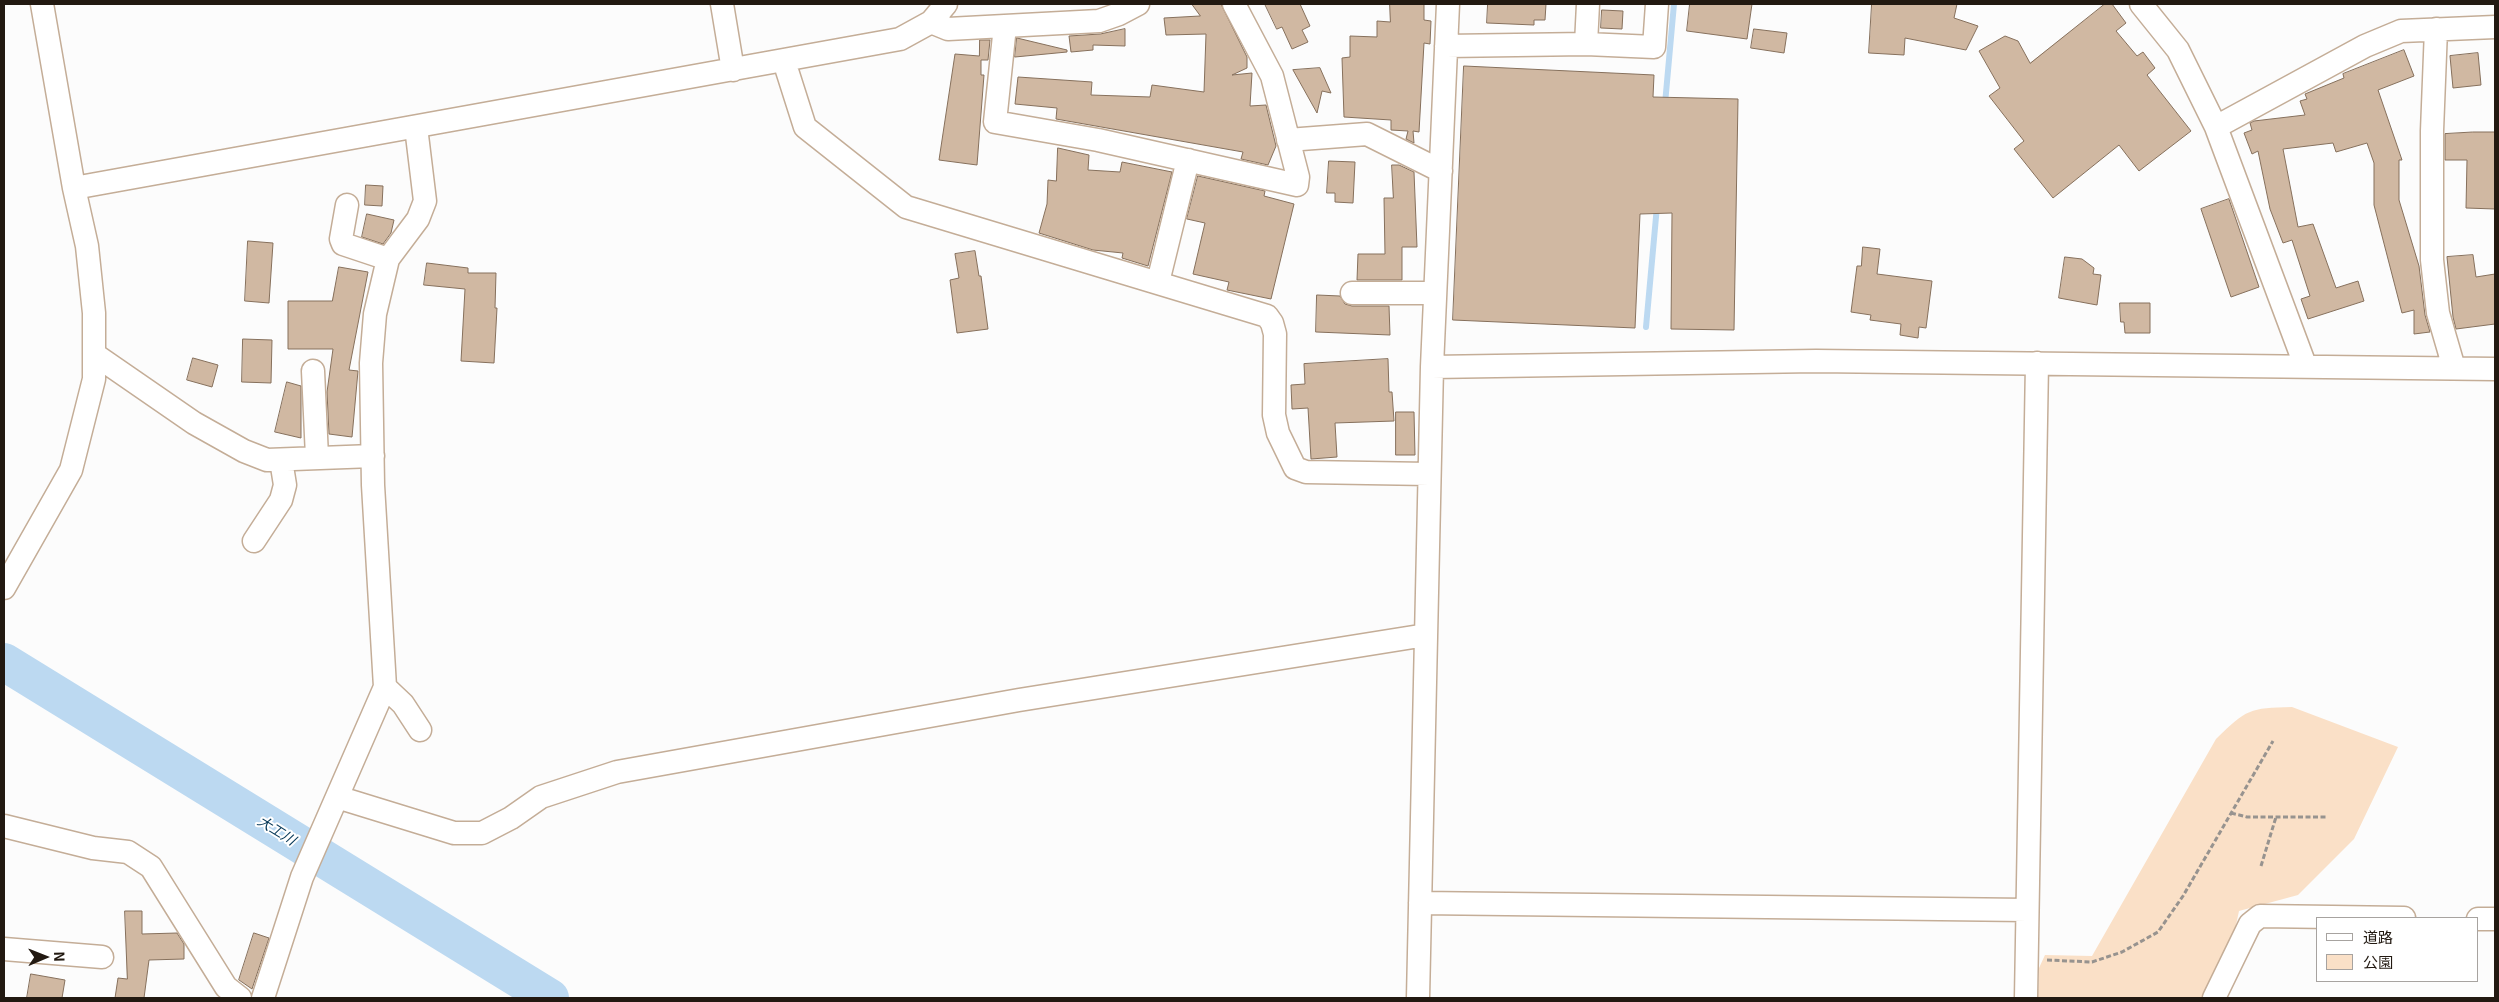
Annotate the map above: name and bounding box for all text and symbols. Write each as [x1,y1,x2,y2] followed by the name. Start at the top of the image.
[255,812,299,848] water label: 大工川
[2316,917,2479,982] legend
[2363,926,2393,947] text: 道路
[20,932,70,982] north arrow
[50,951,70,962] text: N
[2363,951,2393,972] text: 公園

